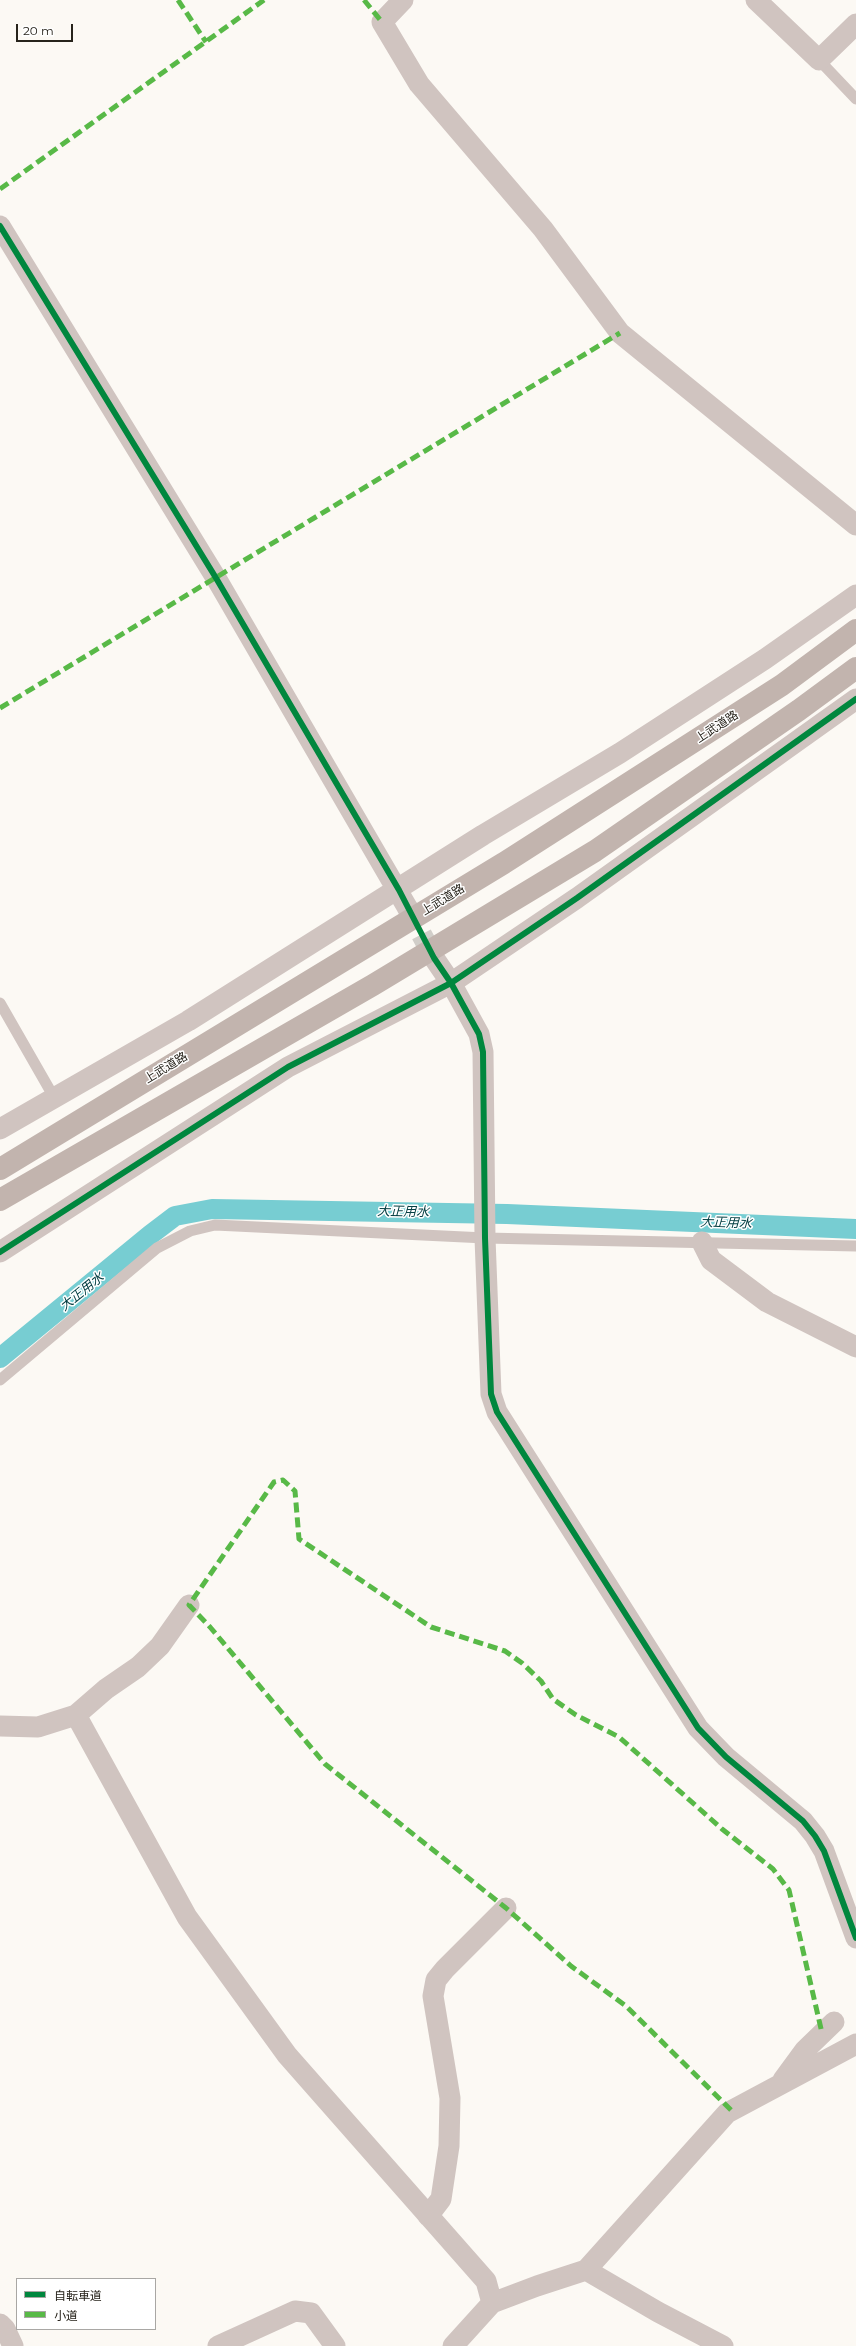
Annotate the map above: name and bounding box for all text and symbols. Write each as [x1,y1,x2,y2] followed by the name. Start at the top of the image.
[18,16,75,42] scale bar
[23,23,54,38] text: 20 m
[693,708,741,746] street label: 上武道路
[419,881,467,919] street label: 上武道路
[142,1049,190,1087] street label: 上武道路
[377,1204,429,1220] water label: 大正用水
[700,1214,752,1232] water label: 大正用水
[57,1270,107,1314] water label: 大正用水
[16,2278,156,2330] legend
[54,2288,102,2303] text: 自転車道
[54,2308,78,2323] text: 小道

